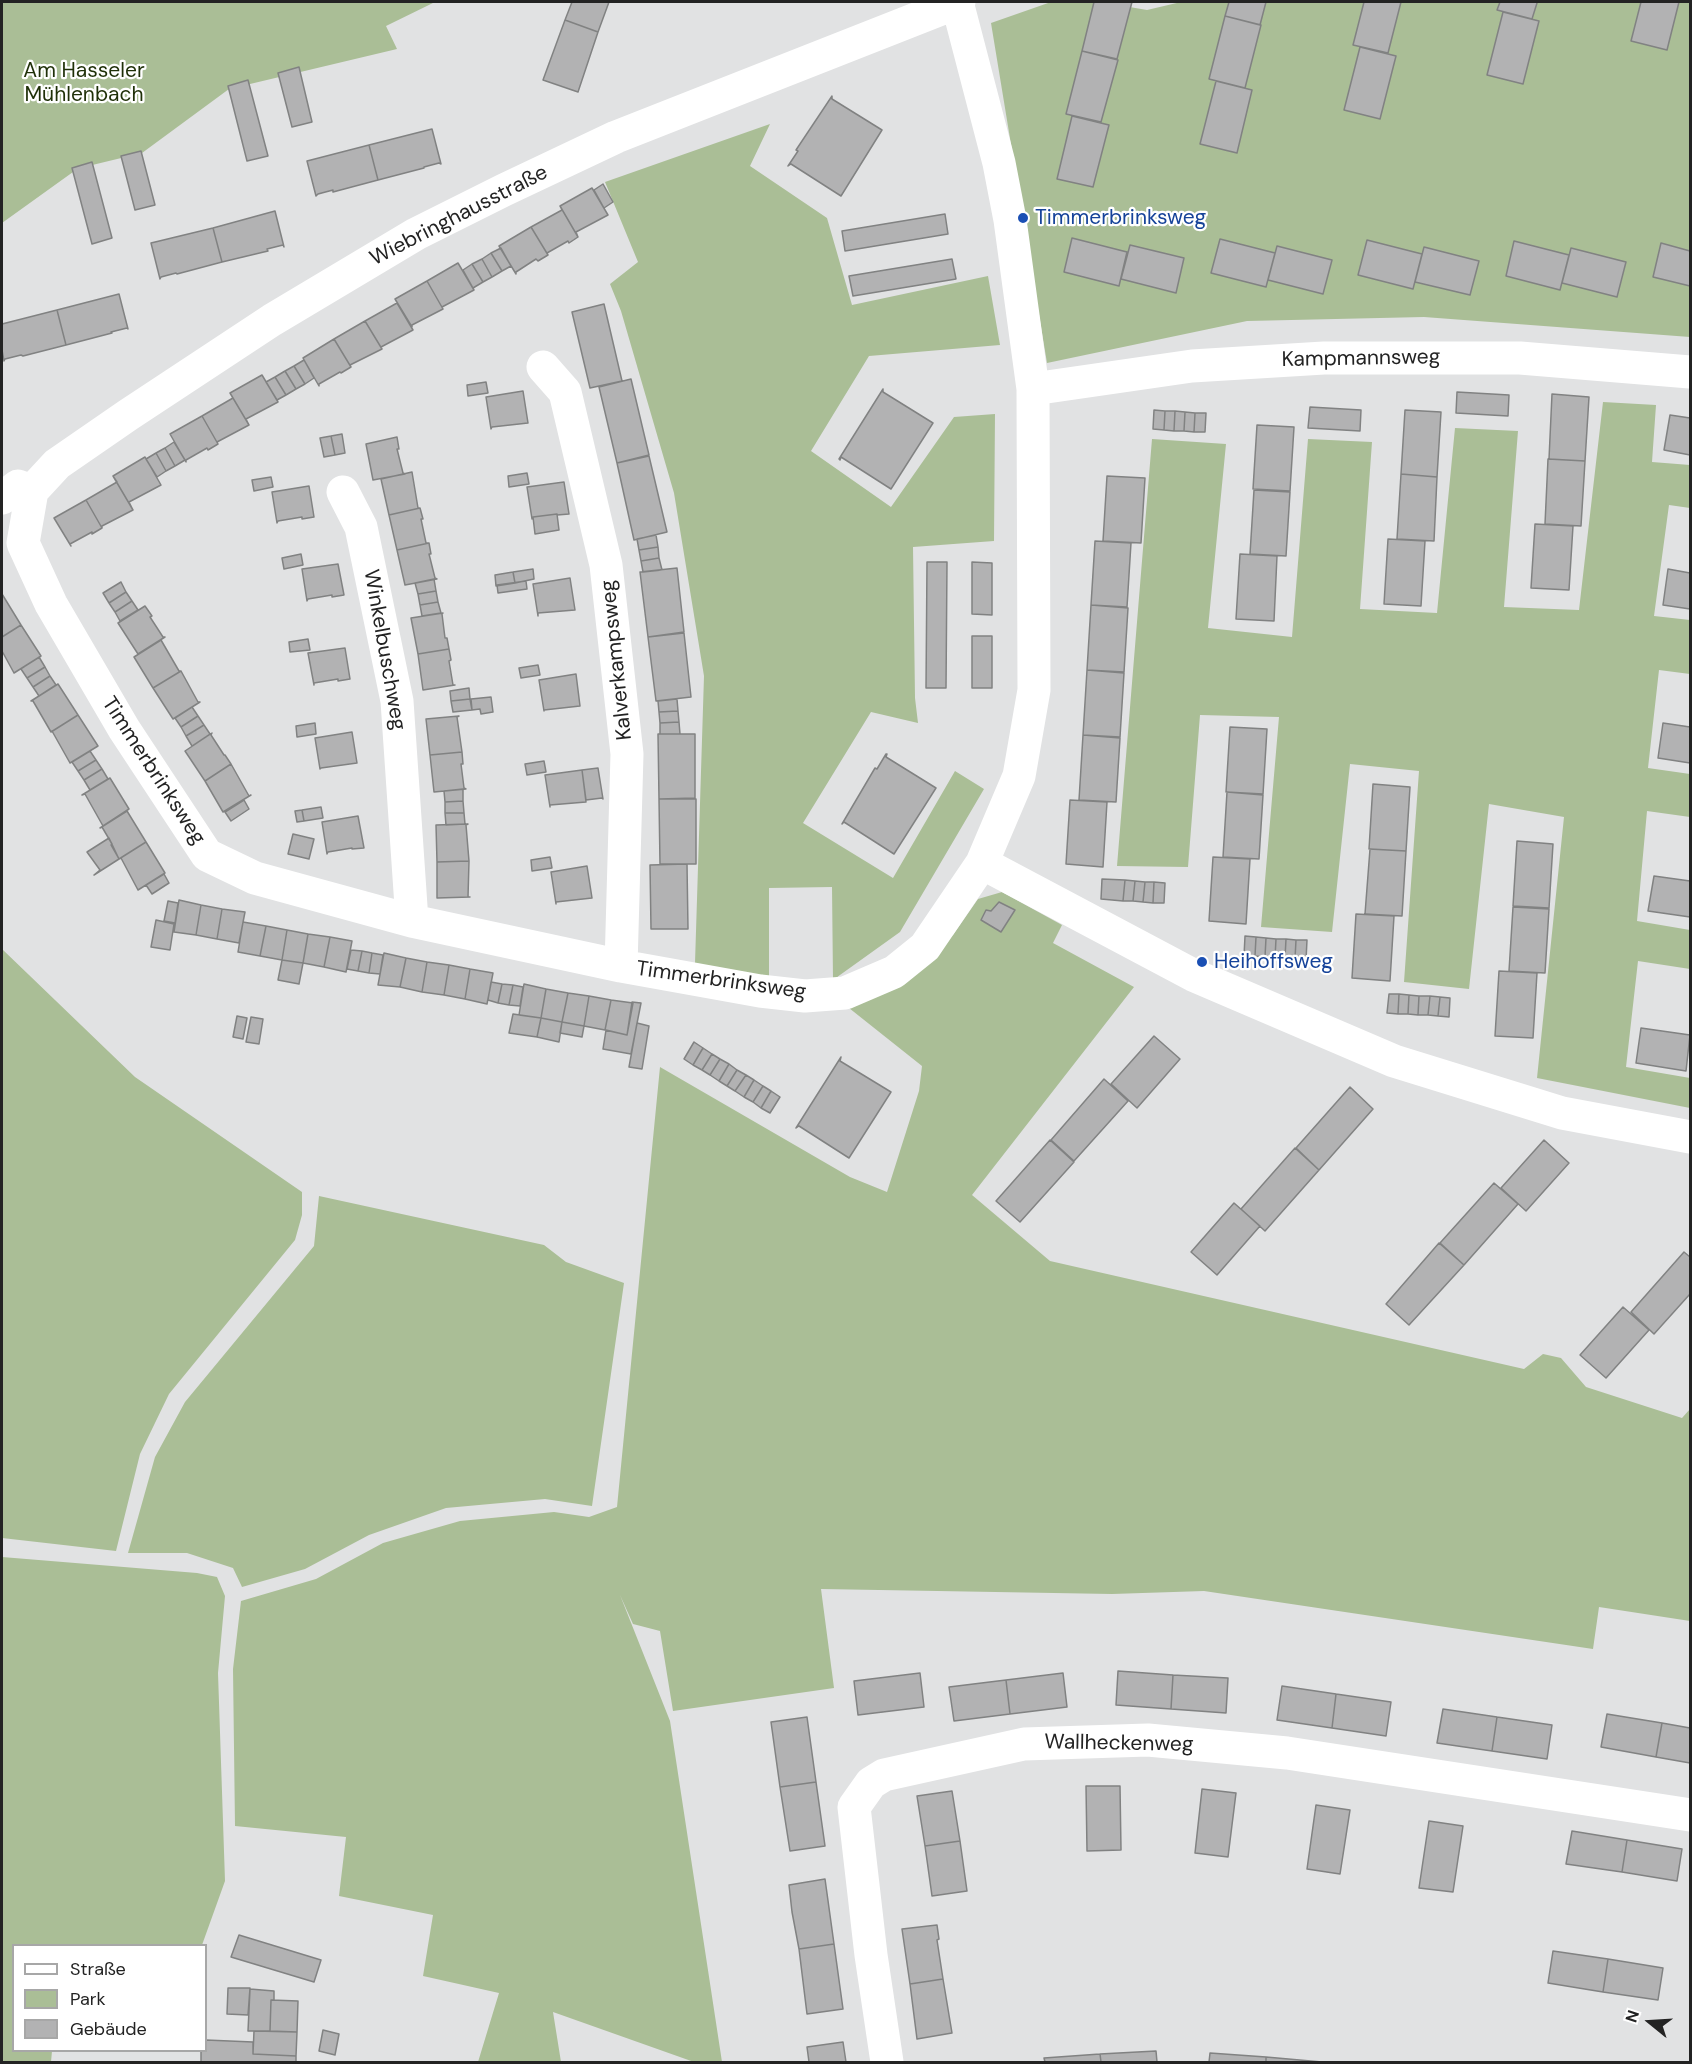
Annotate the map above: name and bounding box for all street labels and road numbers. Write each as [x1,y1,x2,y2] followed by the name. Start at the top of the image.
[366,160,552,272] street label: Wiebringhausstraße
[1281,345,1441,373] street label: Kampmannsweg
[357,568,411,732] street label: Winkelbuschweg
[596,578,638,742] street label: Kalverkampsweg
[96,692,210,850] street label: Timmerbrinksweg
[634,957,808,1005] street label: Timmerbrinksweg
[1044,1730,1194,1758] street label: Wallheckenweg

